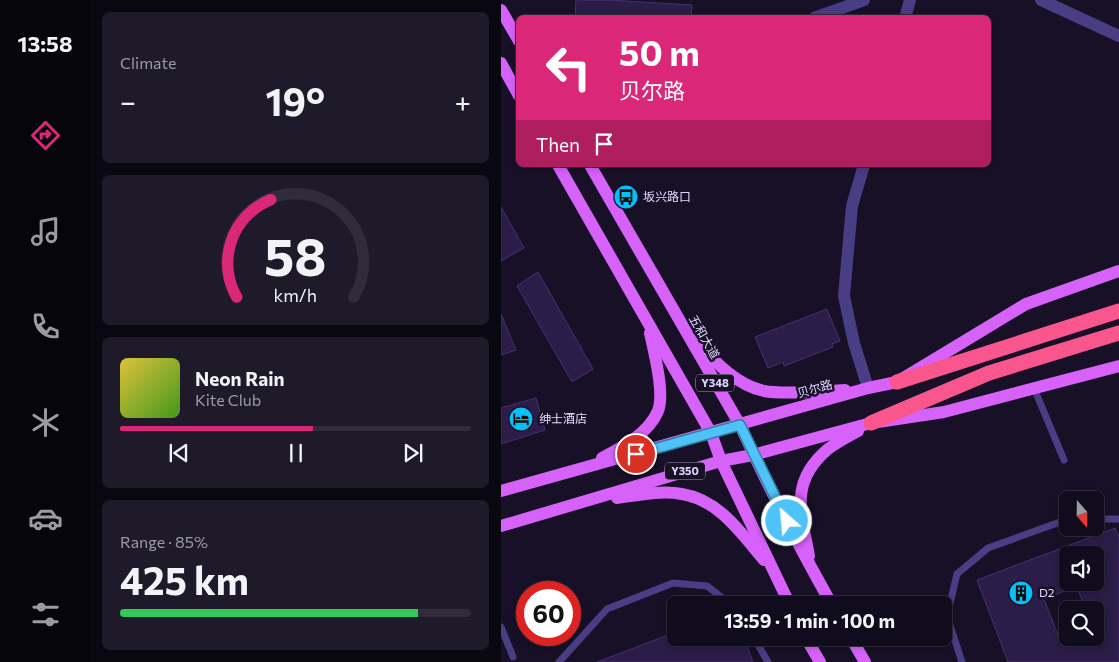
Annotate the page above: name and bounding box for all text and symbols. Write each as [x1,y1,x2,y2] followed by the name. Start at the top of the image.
[17,30,73,57] text: 13:58
[619,30,700,73] text: 50 m
[536,35,601,100] icon: left
[120,53,176,72] text: Climate
[265,77,325,124] text: 19°
[619,77,685,104] text: 贝尔路
[120,84,136,118] text: −
[455,84,471,118] text: +
[28,118,63,153] icon: directions
[590,130,618,158] icon: arrive
[536,133,580,156] text: Then
[613,184,639,210] bus stop icon: 坂兴路口
[643,189,691,203] place label: 坂兴路口
[28,214,63,249] icon: music
[264,223,327,287] text: 58
[274,284,317,306] text: km/h
[28,309,63,344] icon: phone
[687,312,723,361] street label: 五和大道
[195,367,285,390] text: Neon Rain
[696,374,734,392] road number: Y348
[795,376,834,400] street label: 贝尔路
[195,390,261,409] text: Kite Club
[28,405,63,440] icon: climate
[508,406,534,432] hotel icon: 绅士酒店
[539,411,587,425] place label: 绅士酒店
[615,433,657,475] pin
[165,439,193,467] icon: previous
[282,439,310,467] icon: pause
[399,439,427,467] icon: next
[622,440,650,468] icon: arrive
[665,462,705,480] road number: Y350
[1059,491,1103,536] north arrow
[1059,491,1104,646] map controls
[760,494,812,546] position arrow
[28,501,63,536] icon: car
[120,532,208,551] text: Range · 85%
[1059,546,1104,591] button: sound
[120,556,249,603] text: 425 km
[1008,580,1034,606] building icon: D2
[516,581,581,646] speed limit sign: 60
[1039,585,1055,599] place label: D2
[28,597,63,632] icon: filters
[1059,601,1104,646] button: search
[724,609,895,632] text: 13:59 · 1 min · 100 m

